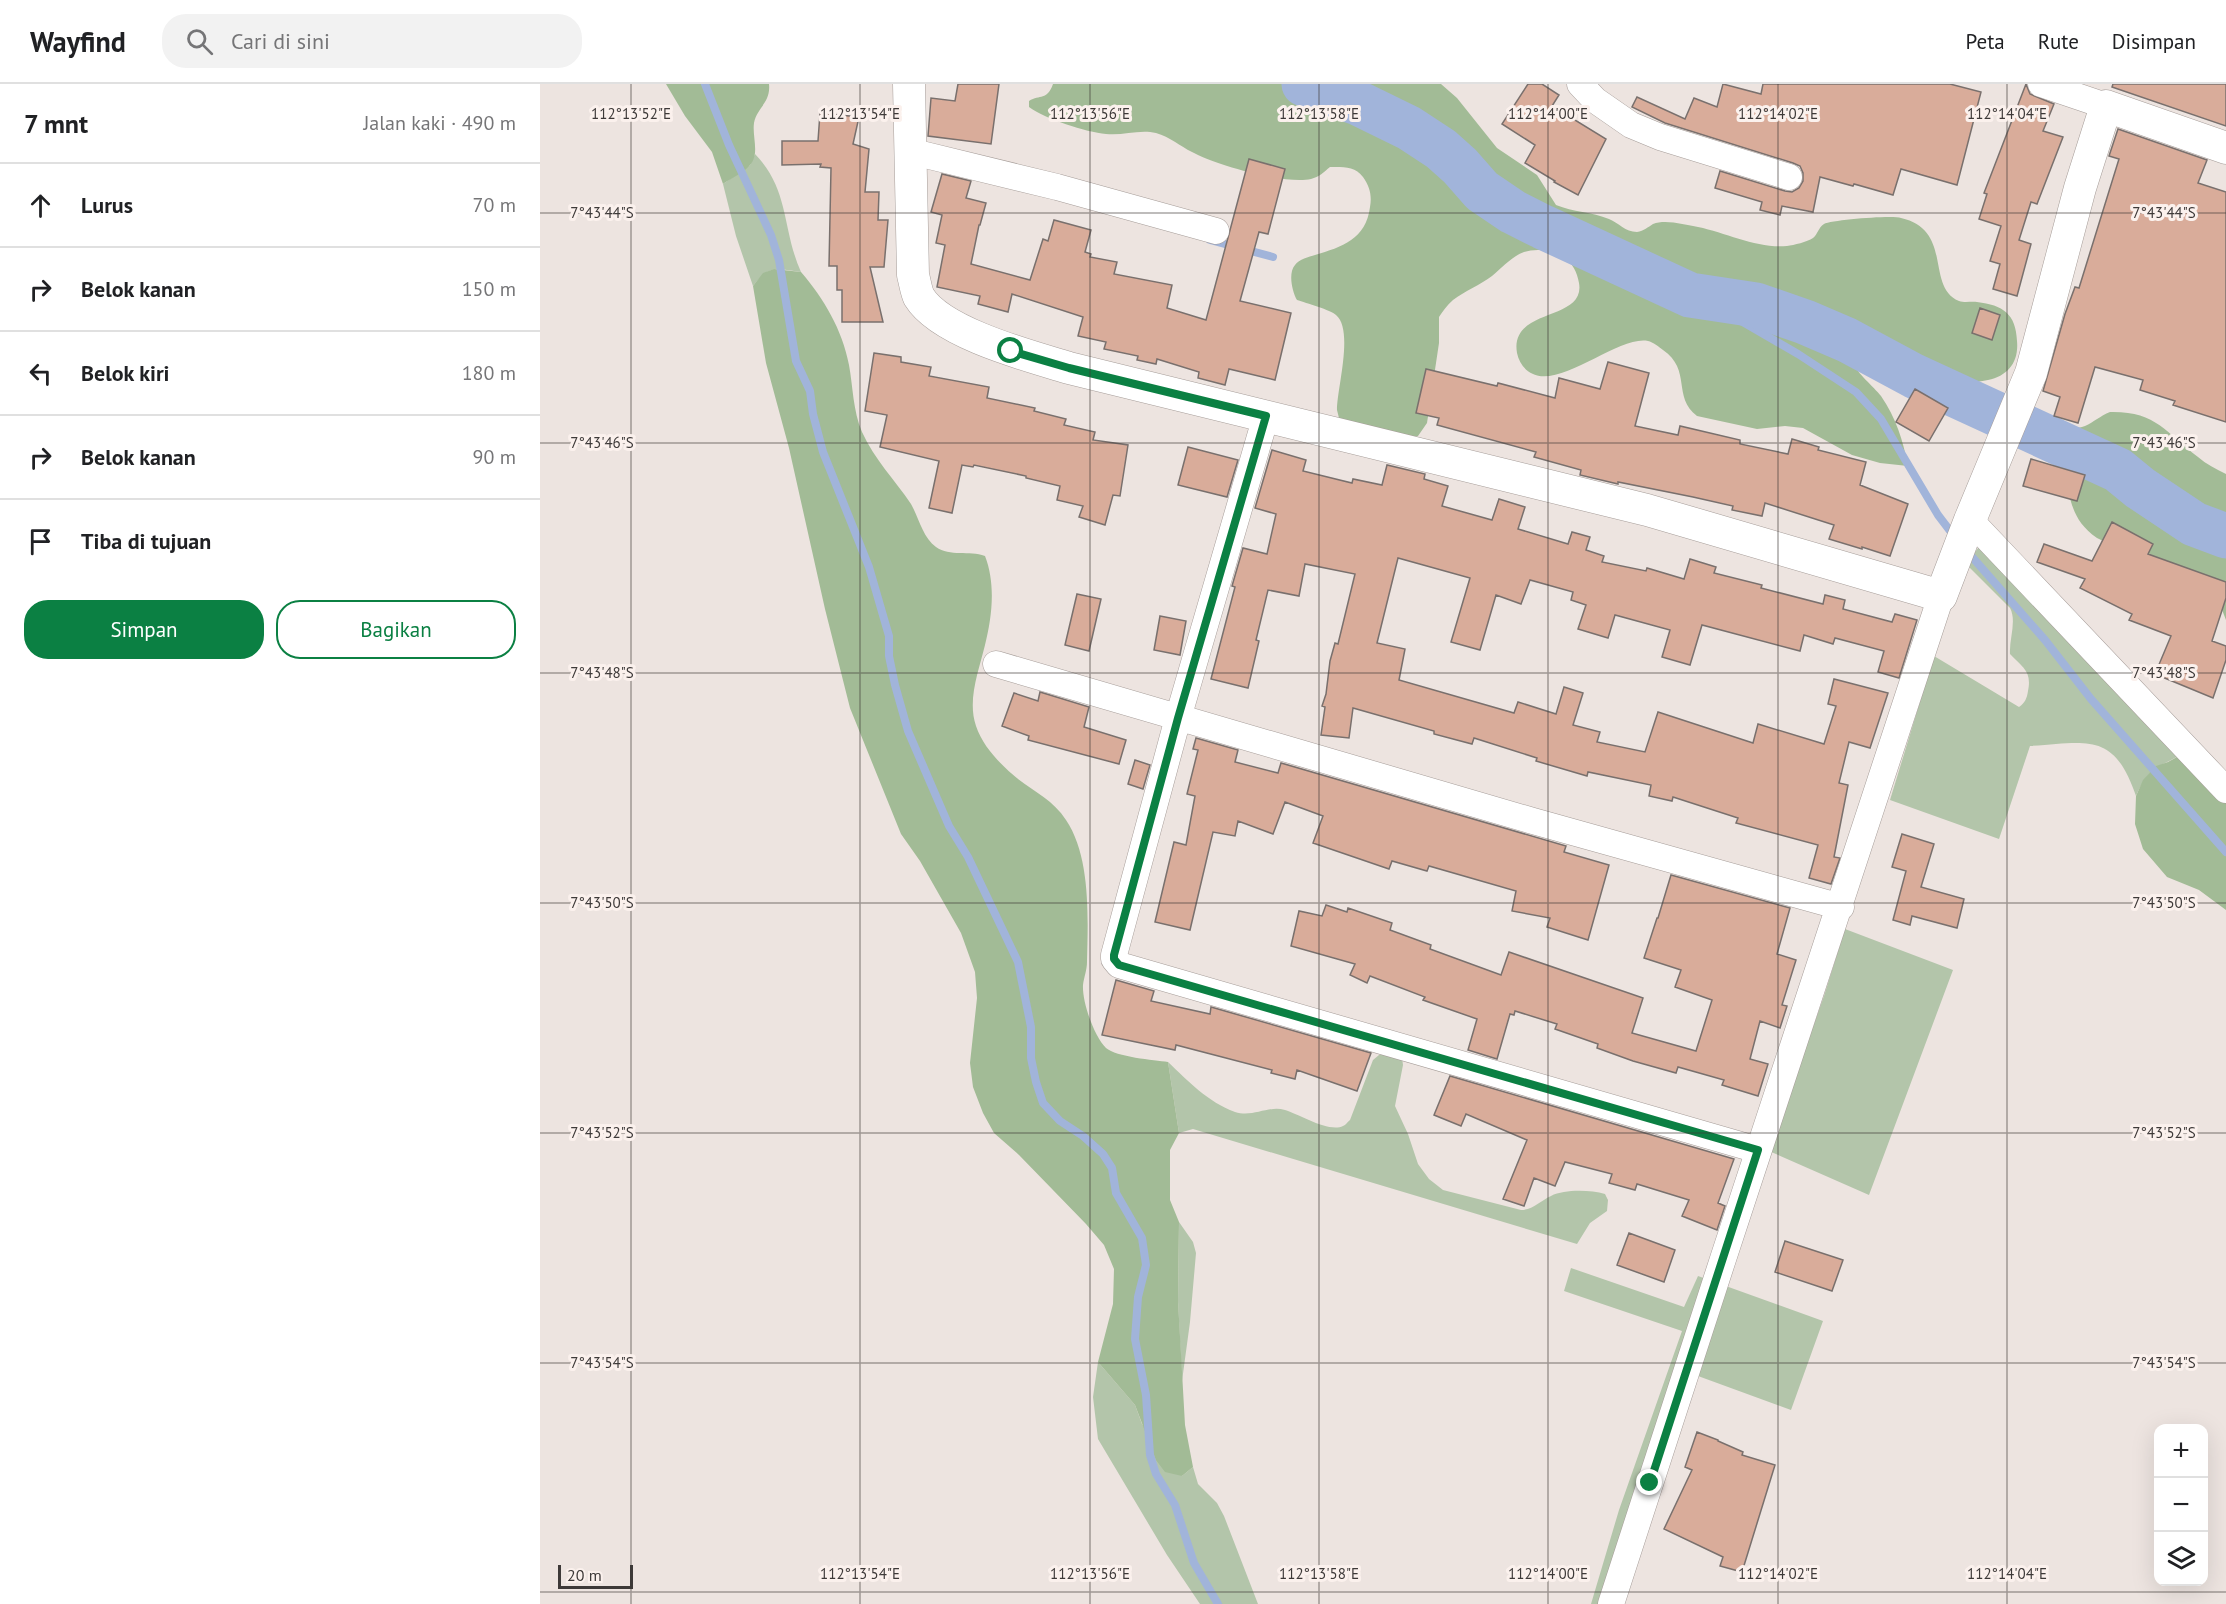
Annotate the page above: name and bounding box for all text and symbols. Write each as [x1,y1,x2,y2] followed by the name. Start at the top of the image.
[162,14,582,68] search box
[30,23,126,60] text: Wayfind
[183,25,216,58] icon: search
[231,27,330,55] text: Cari di sini
[1965,28,2005,55] text: Peta
[2038,28,2079,55] text: Rute
[2112,28,2196,55] text: Disimpan
[591,104,671,123] text: 112°13'52"E
[820,104,900,123] text: 112°13'54"E
[1050,104,1130,123] text: 112°13'56"E
[1279,104,1359,123] text: 112°13'58"E
[1508,104,1588,123] text: 112°14'00"E
[1738,104,1818,123] text: 112°14'02"E
[1967,104,2047,123] text: 112°14'04"E
[24,107,88,140] text: 7 mnt
[363,110,516,136] text: Jalan kaki · 490 m
[24,189,57,222] icon: ahead
[81,191,133,219] text: Lurus
[473,192,516,218] text: 70 m
[570,203,634,222] text: 7°43'44"S
[2132,203,2196,222] text: 7°43'44"S
[24,273,57,306] icon: right
[81,275,196,303] text: Belok kanan
[462,276,516,302] text: 150 m
[997,337,1023,363] route start
[24,357,57,390] icon: left
[81,359,170,387] text: Belok kiri
[462,360,516,386] text: 180 m
[570,433,634,452] text: 7°43'46"S
[2132,433,2196,452] text: 7°43'46"S
[24,441,57,474] icon: right
[81,443,196,471] text: Belok kanan
[473,444,516,470] text: 90 m
[24,525,57,558] icon: arrive
[81,527,211,555] text: Tiba di tujuan
[24,600,264,659] button: Simpan
[276,600,516,659] button: Bagikan
[570,663,634,682] text: 7°43'48"S
[2132,663,2196,682] text: 7°43'48"S
[570,893,634,912] text: 7°43'50"S
[2132,893,2196,912] text: 7°43'50"S
[570,1123,634,1142] text: 7°43'52"S
[2132,1123,2196,1142] text: 7°43'52"S
[570,1353,634,1372] text: 7°43'54"S
[2132,1353,2196,1372] text: 7°43'54"S
[2154,1424,2208,1586] map controls
[2154,1424,2208,1478] button: +
[1636,1469,1662,1495] route end
[2154,1478,2208,1532] button: −
[2154,1532,2208,1586] button: layers
[558,1562,633,1590] scale bar
[820,1564,900,1583] text: 112°13'54"E
[1050,1564,1130,1583] text: 112°13'56"E
[1279,1564,1359,1583] text: 112°13'58"E
[1508,1564,1588,1583] text: 112°14'00"E
[1738,1564,1818,1583] text: 112°14'02"E
[1967,1564,2047,1583] text: 112°14'04"E
[567,1565,602,1585] text: 20 m

